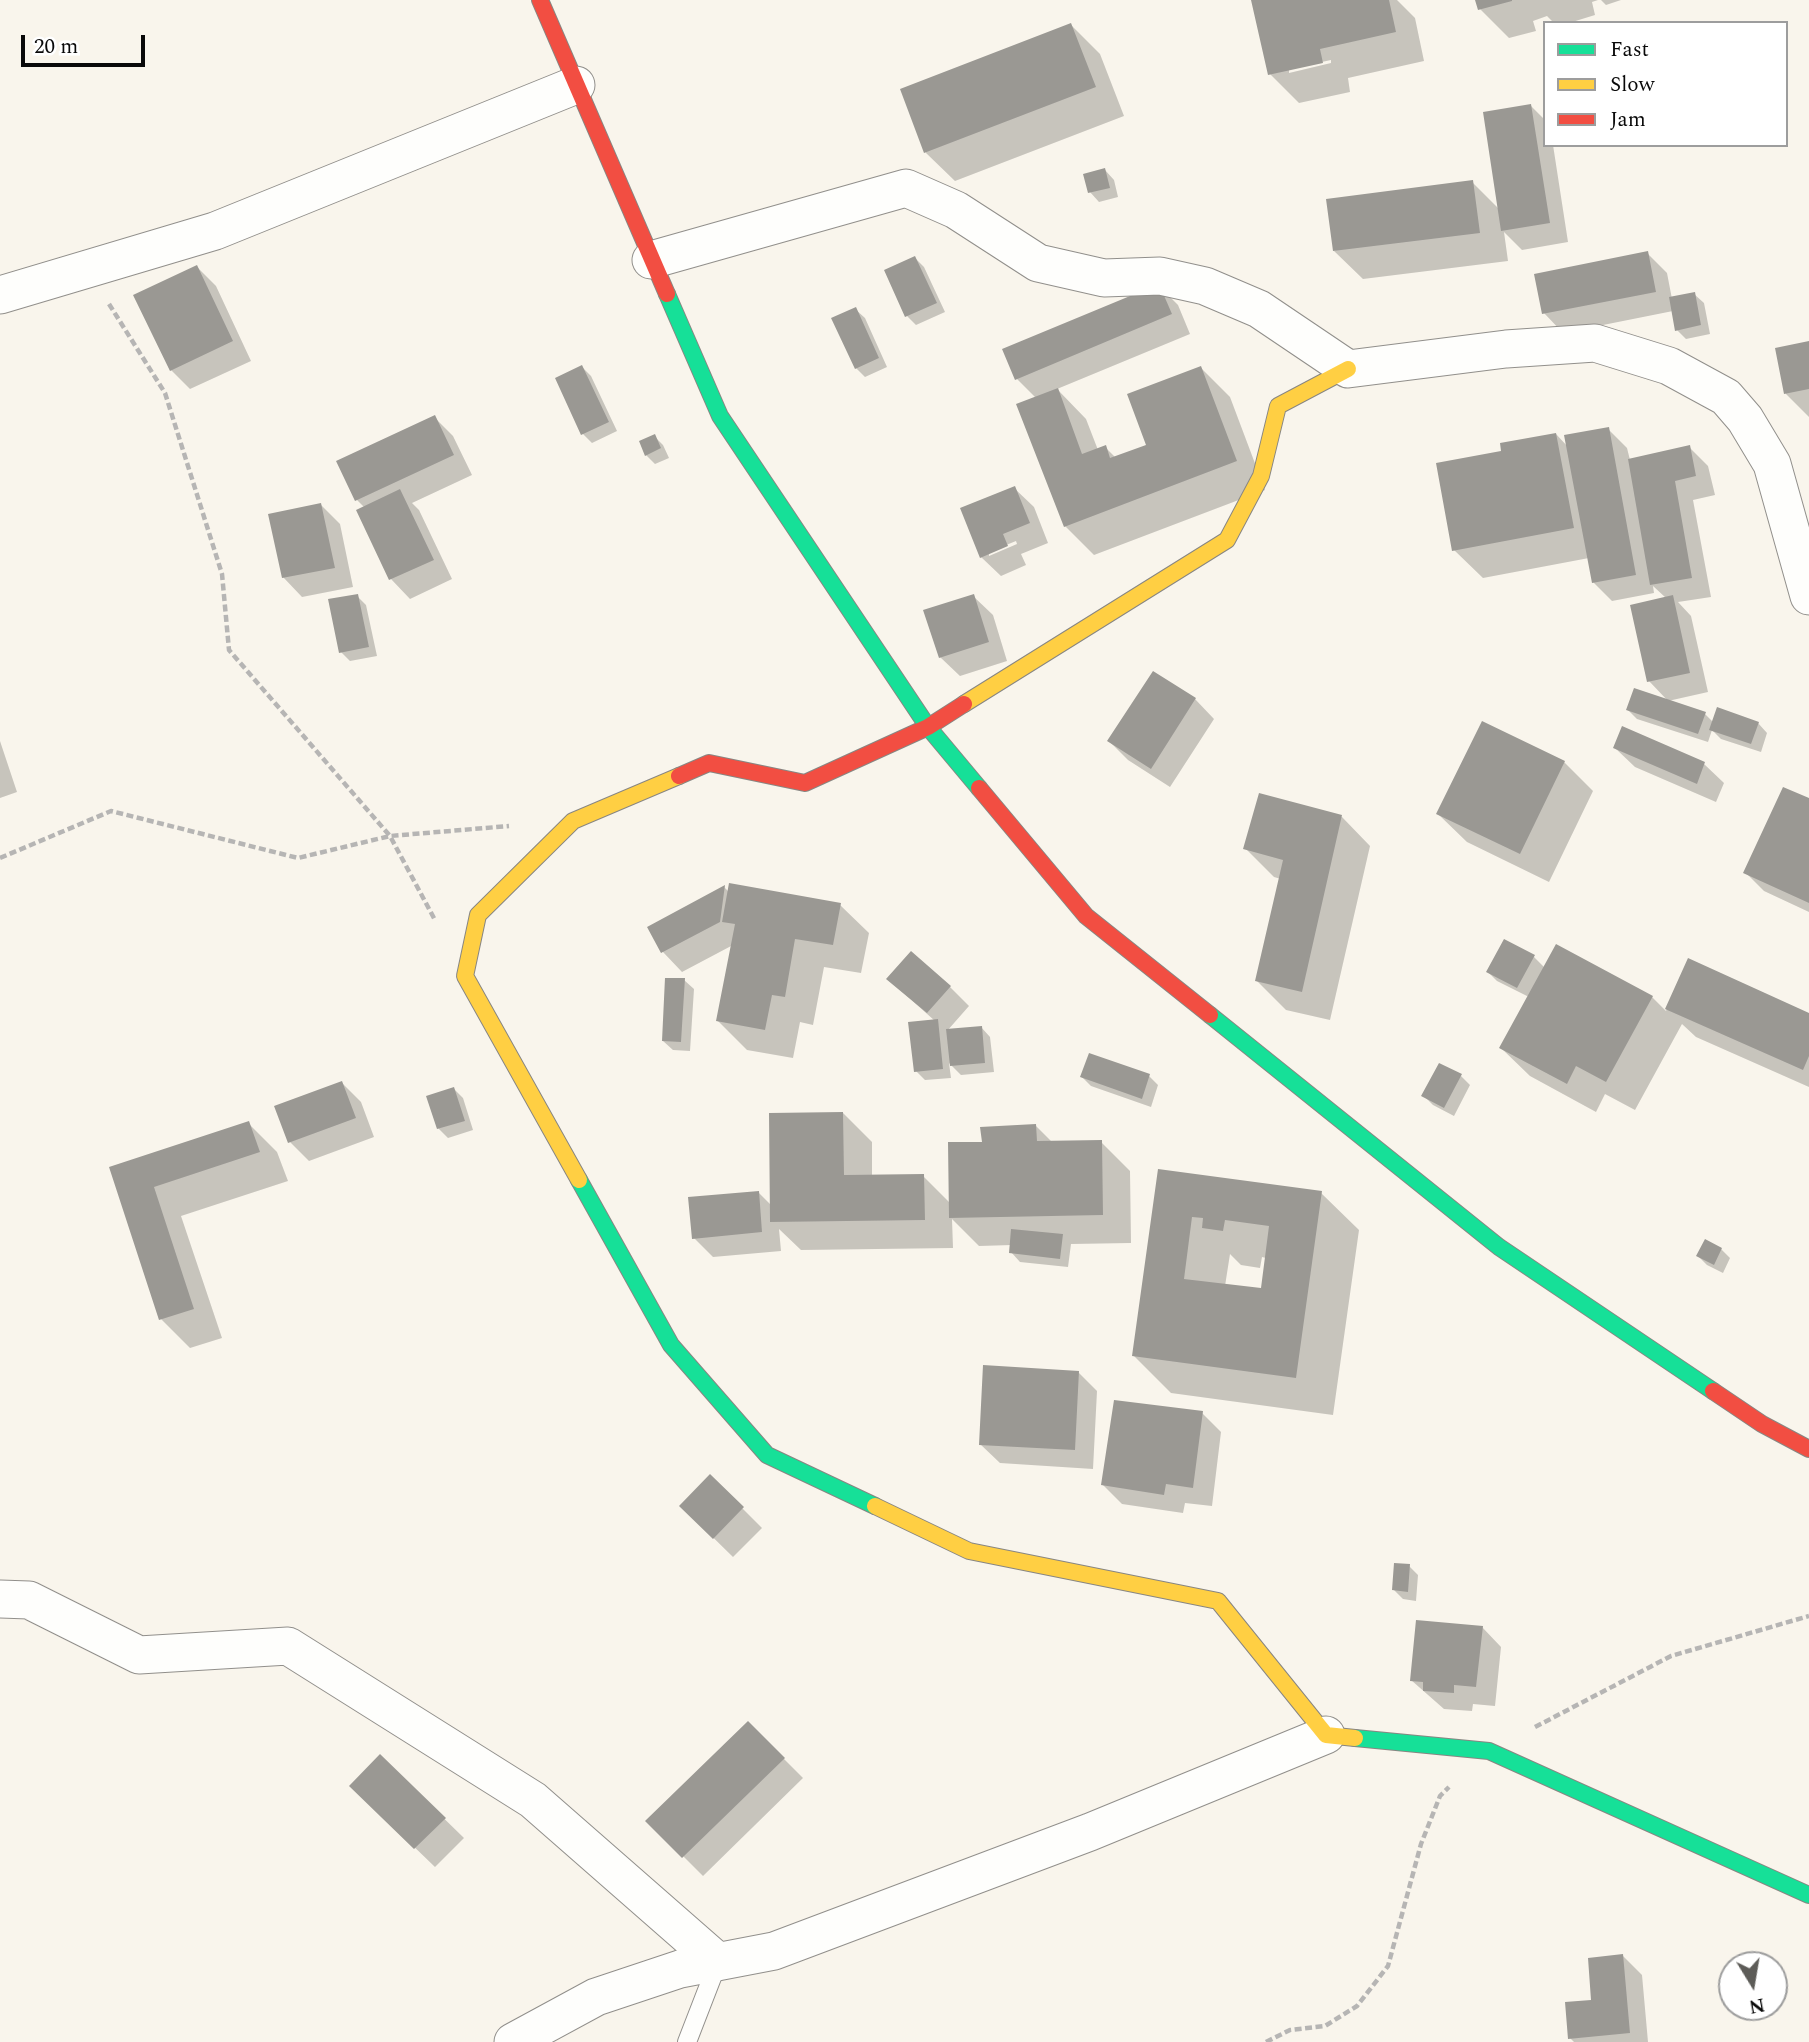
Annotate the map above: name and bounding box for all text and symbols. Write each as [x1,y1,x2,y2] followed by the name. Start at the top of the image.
[24,21,149,65] scale bar
[1543,21,1788,147] legend
[34,31,78,63] text: 20 m
[1610,34,1649,66] text: Fast
[1610,69,1654,101] text: Slow
[1610,104,1646,136] text: Jam
[1718,1951,1788,2021] north arrow
[1746,1989,1767,2021] text: N

